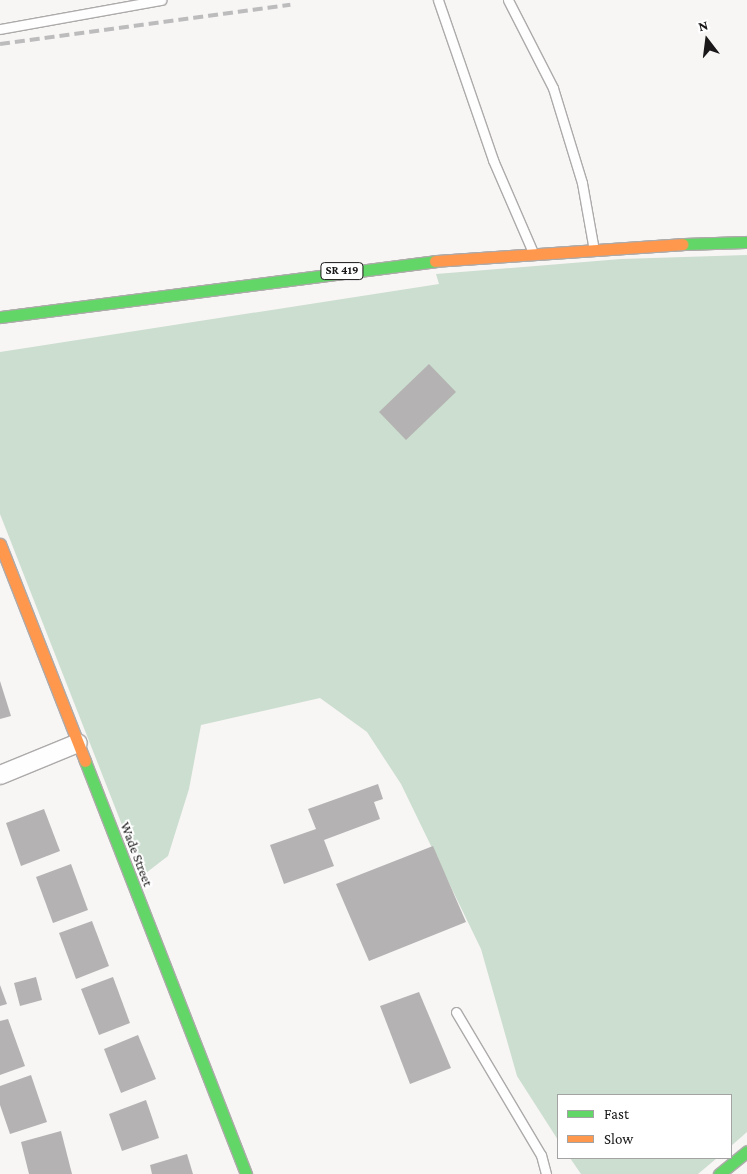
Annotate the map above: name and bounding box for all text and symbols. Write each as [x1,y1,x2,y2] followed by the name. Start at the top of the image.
[682,15,732,65] north arrow
[696,17,710,34] text: N
[320,262,364,280] road number: SR 419
[117,819,157,889] street label: Wade Street
[557,1094,732,1159] legend
[604,1106,629,1122] text: Fast
[604,1131,633,1147] text: Slow

